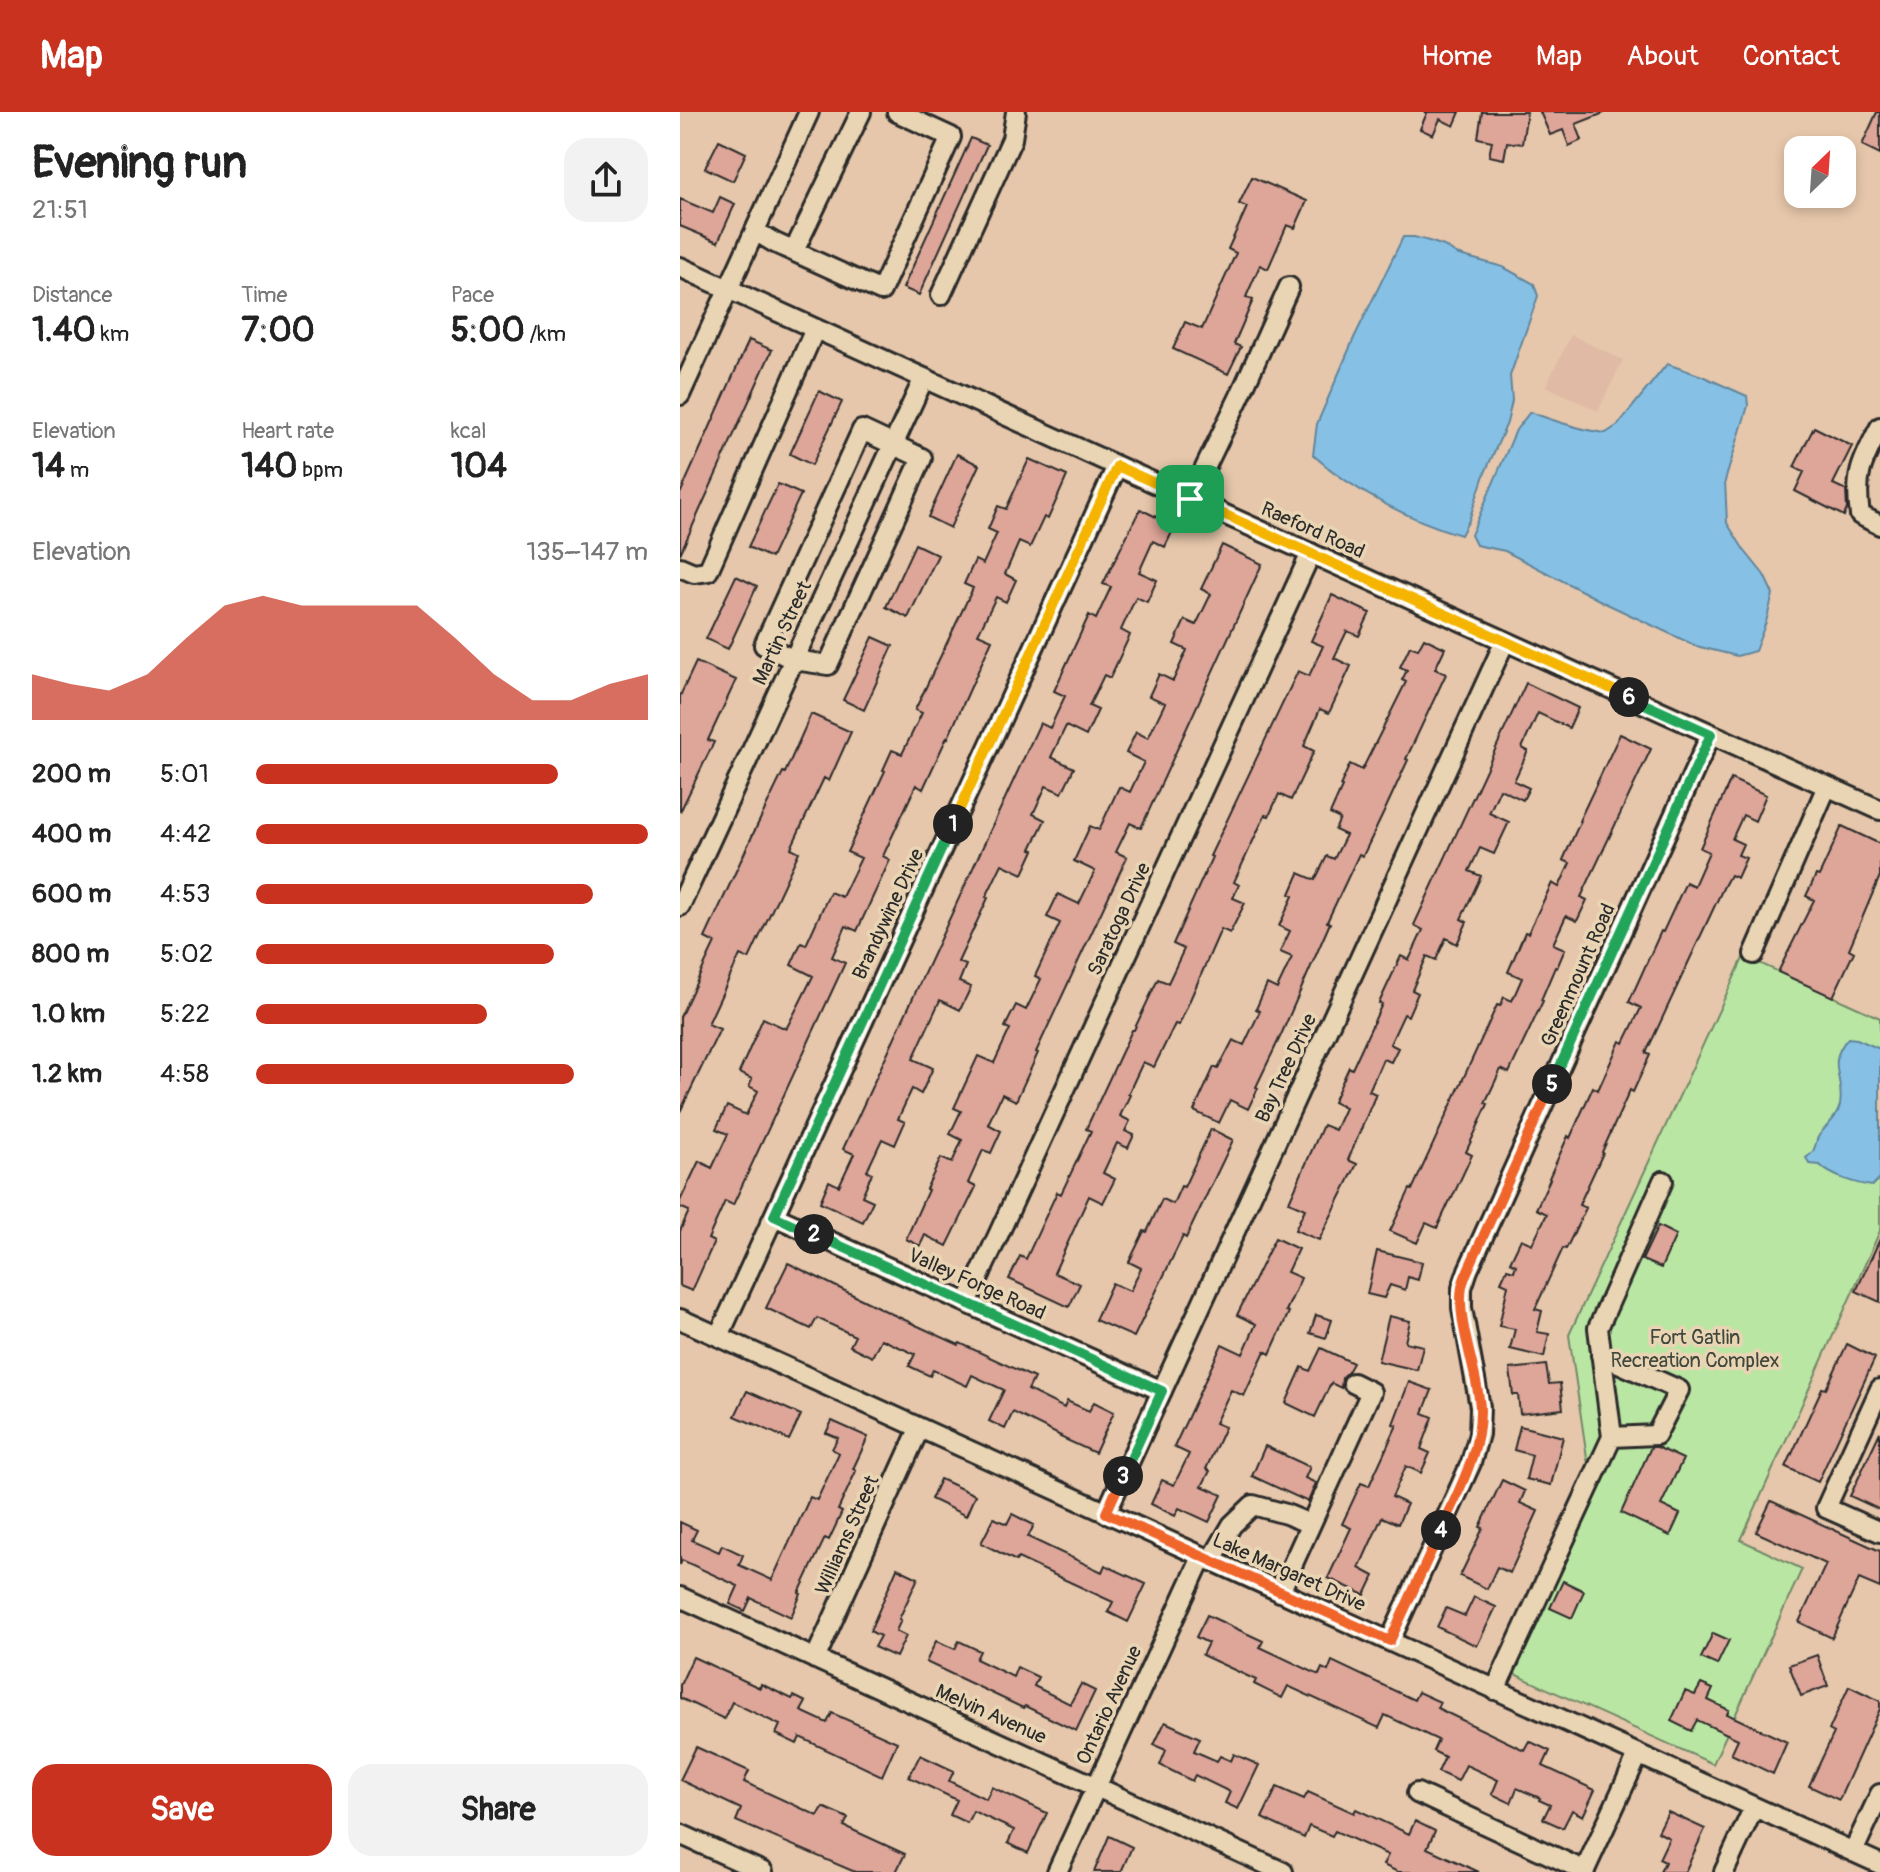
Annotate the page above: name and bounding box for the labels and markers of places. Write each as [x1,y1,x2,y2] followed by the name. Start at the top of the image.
[1156,465,1224,533] pin
[1609,677,1649,717] pin: 6
[933,804,973,844] pin: 1
[1532,1064,1572,1104] pin: 5
[794,1214,834,1254] pin: 2
[1103,1456,1143,1496] pin: 3
[1421,1510,1461,1550] pin: 4

